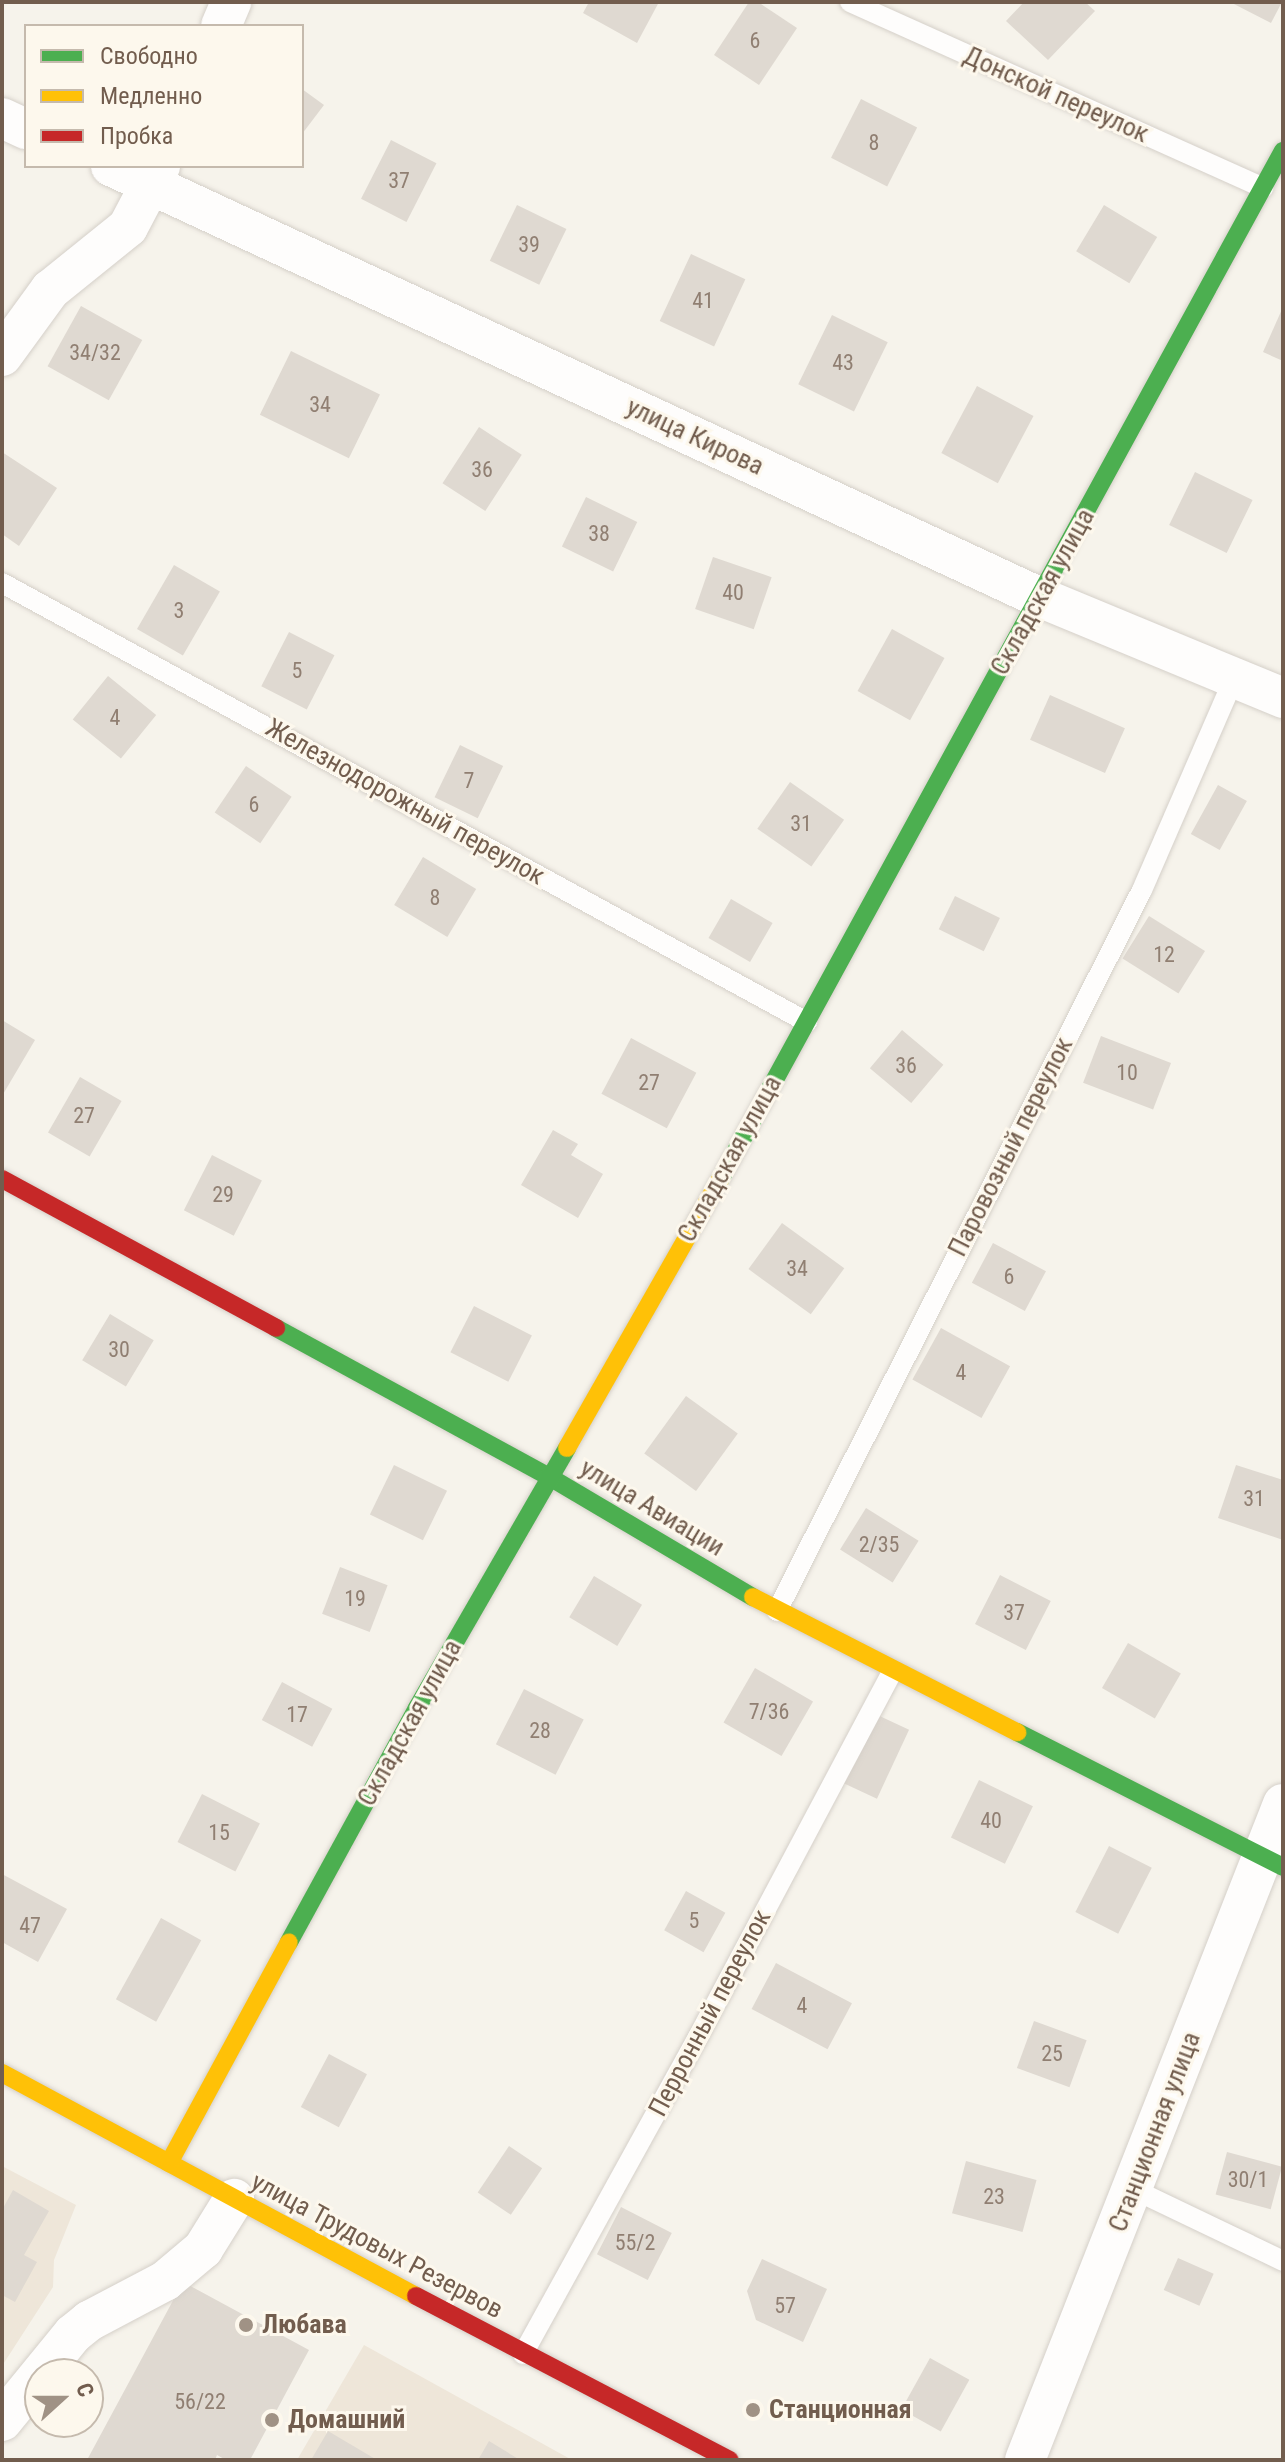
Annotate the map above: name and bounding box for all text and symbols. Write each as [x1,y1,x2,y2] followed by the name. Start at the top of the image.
[24,24,304,168] legend
[750,28,760,54] house number: 6
[959,40,1153,150] street label: Донской переулок
[100,42,198,70] text: Свободно
[100,82,202,110] text: Медленно
[100,122,173,150] text: Пробка
[869,130,879,156] house number: 8
[388,168,410,194] house number: 37
[518,232,540,258] house number: 39
[692,288,714,314] house number: 41
[69,340,121,366] house number: 34/32
[832,350,854,376] house number: 43
[309,392,331,418] house number: 34
[621,392,769,482] street label: улица Кирова
[471,457,493,483] house number: 36
[984,503,1102,681] street label: Складская улица
[588,521,610,547] house number: 38
[722,580,744,606] house number: 40
[174,598,184,624] house number: 3
[292,658,302,684] house number: 5
[110,705,120,731] house number: 4
[260,712,550,892] street label: Железнодорожный переулок
[464,768,474,794] house number: 7
[249,792,259,818] house number: 6
[790,811,812,837] house number: 31
[430,885,440,911] house number: 8
[1153,942,1175,968] house number: 12
[942,1032,1080,1262] street label: Паровозный переулок
[895,1053,917,1079] house number: 36
[1116,1060,1138,1086] house number: 10
[638,1070,660,1096] house number: 27
[671,1070,789,1248] street label: Складская улица
[73,1103,95,1129] house number: 27
[212,1182,234,1208] house number: 29
[786,1256,808,1282] house number: 34
[1004,1264,1014,1290] house number: 6
[108,1337,130,1363] house number: 30
[956,1360,966,1386] house number: 4
[574,1453,730,1563] street label: улица Авиации
[1243,1486,1265,1512] house number: 31
[859,1532,899,1558] house number: 2/35
[344,1586,366,1612] house number: 19
[1003,1600,1025,1626] house number: 37
[351,1634,469,1812] street label: Складская улица
[749,1699,789,1725] house number: 7/36
[286,1702,308,1728] house number: 17
[529,1718,551,1744] house number: 28
[980,1808,1002,1834] house number: 40
[208,1820,230,1846] house number: 15
[642,1904,778,2122] street label: Перронный переулок
[689,1908,699,1934] house number: 5
[19,1913,41,1939] house number: 47
[797,1993,807,2019] house number: 4
[1103,2028,1207,2236] street label: Станционная улица
[1041,2041,1063,2067] house number: 25
[246,2166,508,2326] street label: улица Трудовых Резервов
[1228,2167,1268,2193] house number: 30/1
[983,2184,1005,2210] house number: 23
[615,2230,655,2256] house number: 55/2
[774,2293,796,2319] house number: 57
[262,2309,347,2341] place label: Любава
[237,2316,255,2334] marker: Любава
[24,2358,104,2438] north arrow
[71,2380,99,2400] text: С
[174,2389,226,2415] house number: 56/22
[769,2394,912,2426] place label: Станционная
[744,2401,762,2419] marker: Станционная
[288,2404,405,2436] place label: Домашний
[263,2411,281,2429] marker: Домашний

